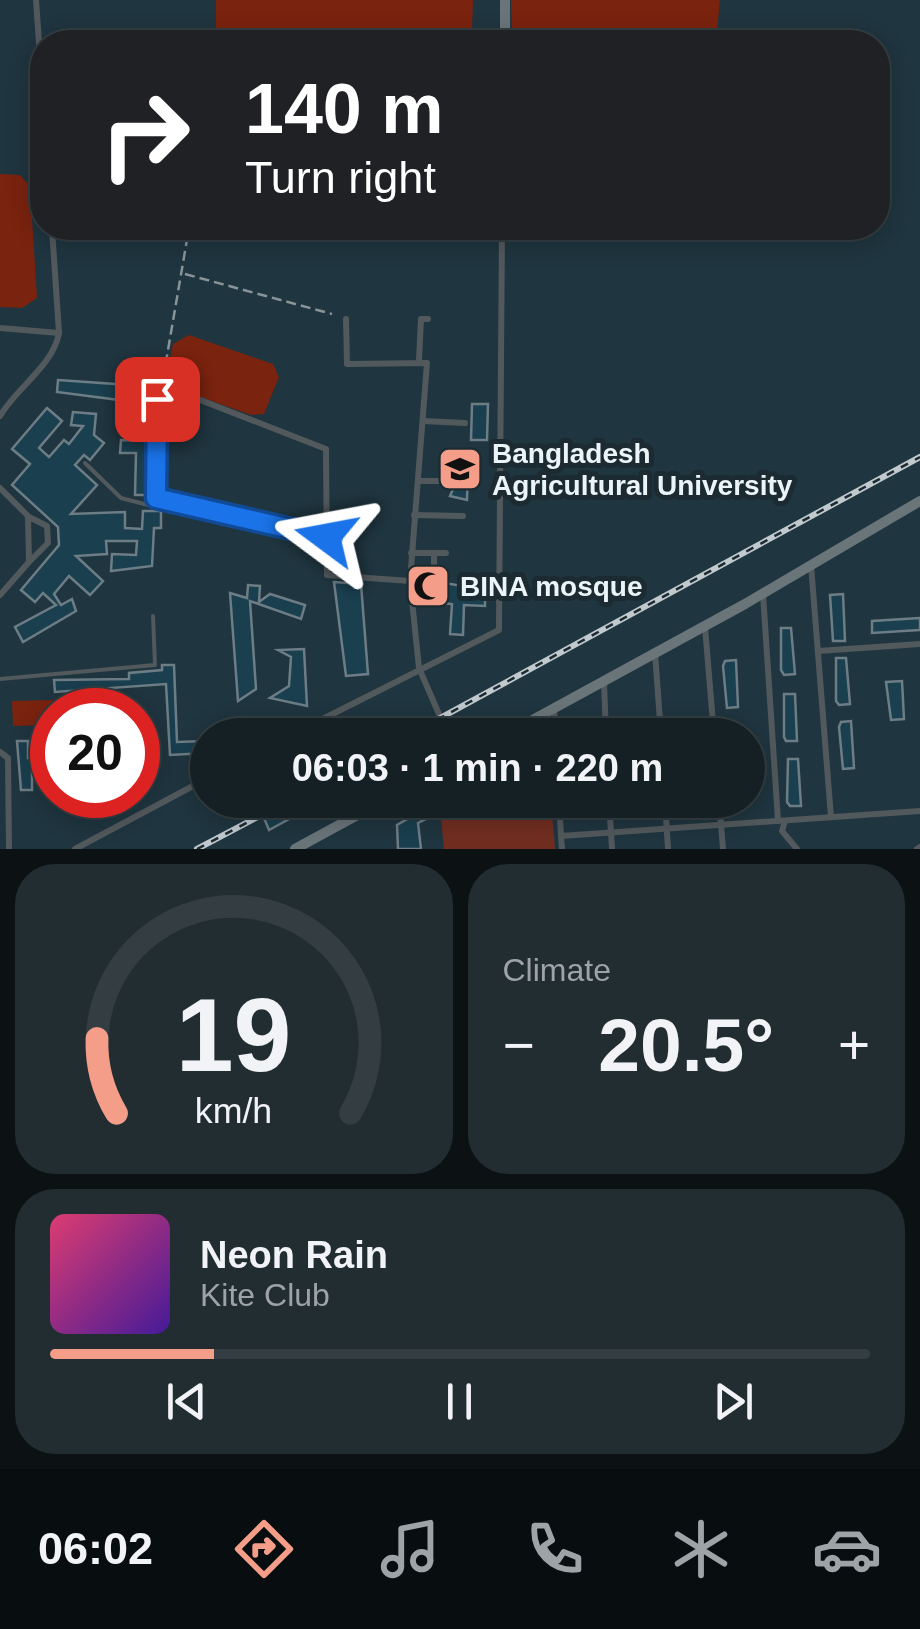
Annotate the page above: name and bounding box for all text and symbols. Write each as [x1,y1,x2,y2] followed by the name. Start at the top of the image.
[80,70,210,200] icon: right
[245,70,443,148] text: 140 m
[245,152,436,203] text: Turn right
[115,357,200,442] pin
[130,372,185,427] icon: arrive
[492,438,793,501] place label: Bangladesh Agricultural University
[437,446,483,492] school or university icon: Bangladesh Agricultural University
[274,485,378,589] position arrow
[405,563,451,609] mosque icon: BINA mosque
[460,571,643,602] place label: BINA mosque
[30,688,160,818] speed limit sign: 20
[292,747,663,789] text: 06:03 · 1 min · 220 m
[503,952,611,988] text: Climate
[176,977,292,1093] text: 19
[598,1003,774,1087] text: 20.5°
[503,1014,535,1076] text: −
[838,1014,870,1076] text: +
[195,1091,272,1131] text: km/h
[200,1234,388,1276] text: Neon Rain
[200,1277,330,1313] text: Kite Club
[159,1374,214,1429] icon: previous
[432,1374,487,1429] icon: pause
[706,1374,761,1429] icon: next
[229,1514,299,1584] icon: directions
[375,1514,445,1584] icon: music
[520,1514,590,1584] icon: phone
[666,1514,736,1584] icon: climate
[812,1514,882,1584] icon: car
[38,1523,153,1574] text: 06:02

